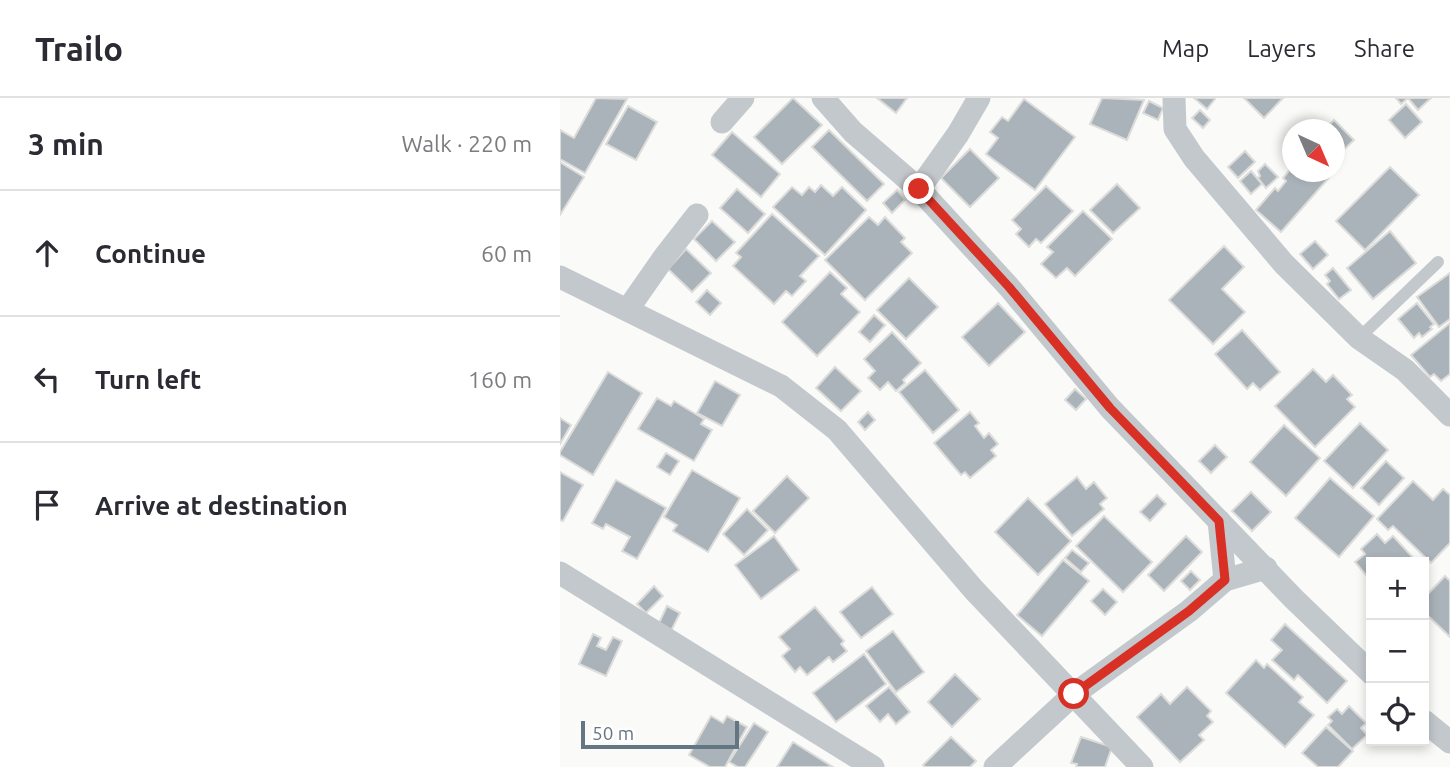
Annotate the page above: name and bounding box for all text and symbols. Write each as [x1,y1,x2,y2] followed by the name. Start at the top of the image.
[35,30,123,67] text: Trailo
[1162,35,1209,62] text: Map
[1247,35,1316,62] text: Layers
[1354,35,1415,62] text: Share
[1282,119,1345,182] north arrow
[28,127,104,161] text: 3 min
[401,131,532,156] text: Walk · 220 m
[903,173,934,204] route end
[28,234,66,272] icon: ahead
[95,239,206,268] text: Continue
[481,241,532,266] text: 60 m
[28,360,66,398] icon: left
[95,365,201,394] text: Turn left
[468,367,532,392] text: 160 m
[28,486,66,524] icon: arrive
[95,491,348,520] text: Arrive at destination
[1366,557,1429,746] map controls
[1366,557,1429,620] button: +
[1366,620,1429,683] button: −
[1058,678,1089,709] route start
[1366,683,1429,746] button: locate
[581,718,738,750] scale bar
[592,722,634,744] text: 50 m

